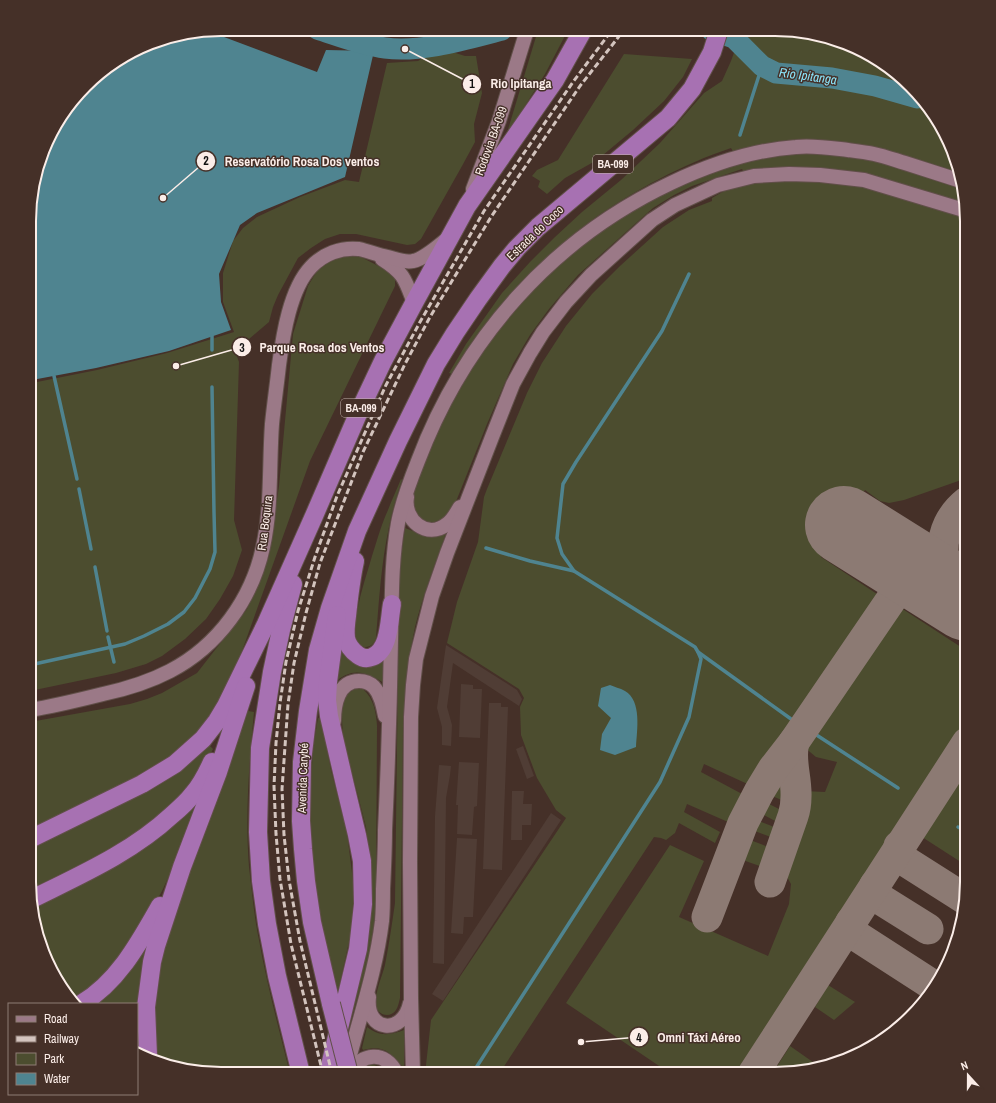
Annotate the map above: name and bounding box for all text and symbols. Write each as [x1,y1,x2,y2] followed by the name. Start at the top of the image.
[778,64,838,88] water label: Rio Ipitanga
[462,71,559,96] callout: Rio Ipitanga
[490,75,552,92] text: Rio Ipitanga
[469,76,475,92] text: 1
[471,104,511,178] street label: Rodovia BA-099
[196,149,387,174] callout: Reservatório Rosa Dos ventos
[203,153,209,169] text: 2
[225,153,379,170] text: Reservatório Rosa Dos ventos
[593,155,633,173] road number: BA-099
[503,202,567,264] street label: Estrada do Coco
[232,335,393,360] callout: Parque Rosa dos Ventos
[260,339,384,356] text: Parque Rosa dos Ventos
[239,340,245,356] text: 3
[341,399,381,417] road number: BA-099
[254,494,276,551] street label: Rua Boquira
[294,743,312,814] street label: Avenida Carybé
[8,1003,138,1095] legend
[44,1011,68,1027] text: Road
[629,1025,749,1050] callout: Omni Táxi Aéreo
[657,1029,741,1046] text: Omni Táxi Aéreo
[636,1030,642,1046] text: 4
[44,1031,79,1047] text: Railway
[44,1051,64,1067] text: Park
[948,1055,988,1095] north arrow
[959,1058,970,1073] text: N
[44,1071,71,1087] text: Water

